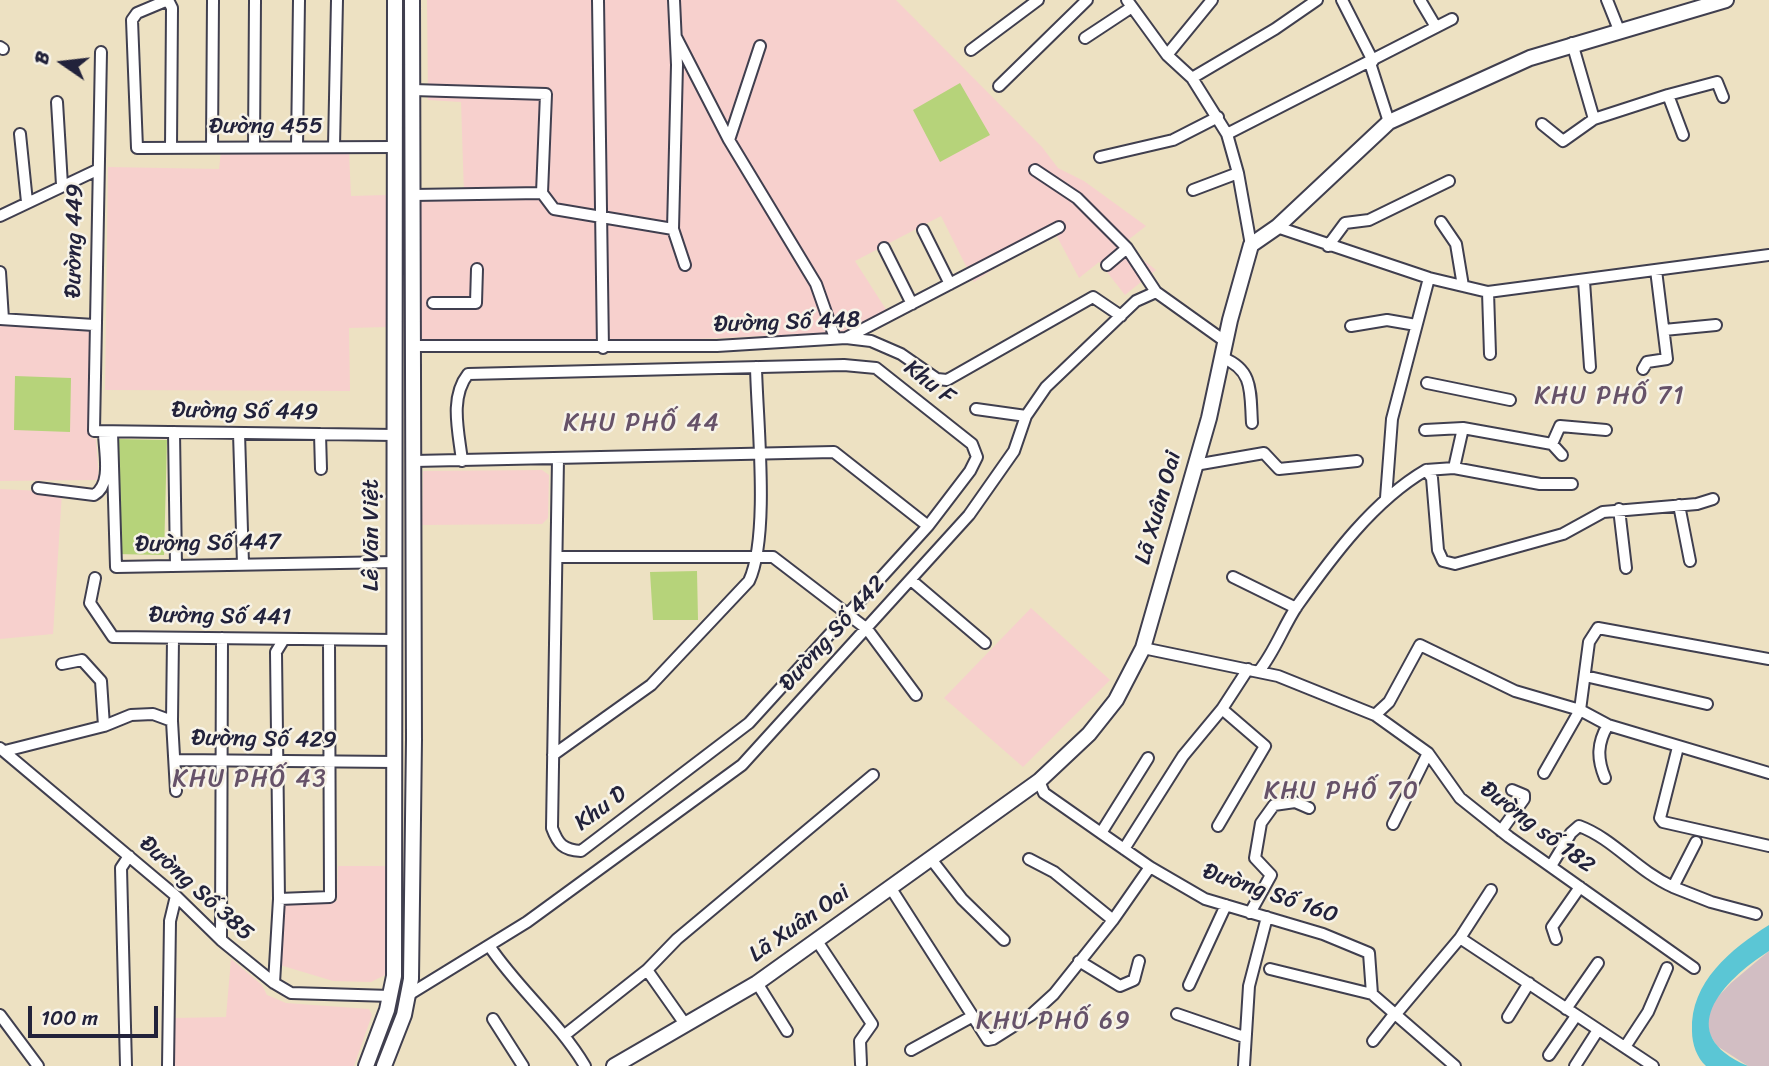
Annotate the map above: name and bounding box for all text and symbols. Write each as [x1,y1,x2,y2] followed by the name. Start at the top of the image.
[28,28,98,98] north arrow
[25,48,60,68] text: B
[209,113,323,141] street label: Đường 455
[60,184,90,298] street label: Đường 449
[713,307,861,339] street label: Đường Số 448
[898,355,960,411] street label: Khu F
[1536,383,1684,411] district label: KHU PHỐ 71
[171,397,319,427] street label: Đường Số 449
[565,410,719,438] district label: KHU PHỐ 44
[1130,448,1188,568] street label: Lã Xuân Oai
[358,479,386,591] street label: Lê Văn Việt
[135,529,281,559] street label: Đường Số 447
[774,571,892,697] street label: Đường Số 442
[149,602,291,632] street label: Đường Số 441
[191,725,337,755] street label: Đường Số 429
[174,766,326,794] district label: KHU PHỐ 43
[1474,776,1600,880] street label: Đường số 182
[1265,778,1419,806] district label: KHU PHỐ 70
[569,780,633,838] street label: Khu D
[133,830,259,948] street label: Đường Số 385
[1199,858,1341,930] street label: Đường Số 160
[744,879,856,969] street label: Lã Xuân Oai
[32,992,161,1036] scale bar
[41,999,98,1037] text: 100 m
[978,1008,1130,1036] district label: KHU PHỐ 69

